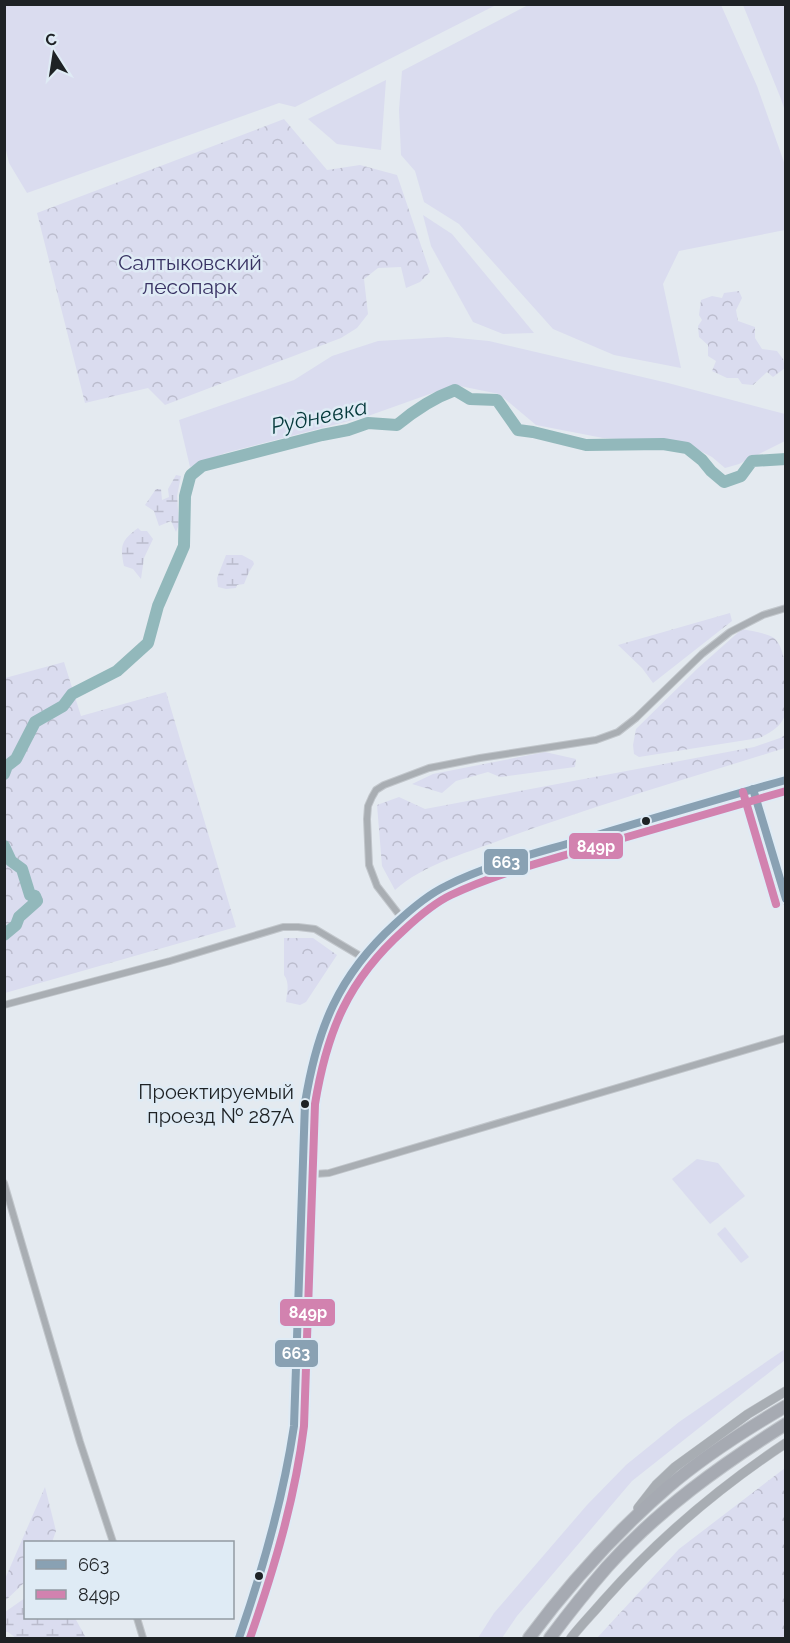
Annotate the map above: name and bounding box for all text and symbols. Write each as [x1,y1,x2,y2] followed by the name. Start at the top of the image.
[24,24,84,84] north arrow
[44,29,58,50] text: С
[118,250,262,299] park label: Салтыковский лесопарк
[268,393,370,439] water label: Рудневка
[640,815,652,827] unlabelled marker
[568,832,624,860] line badge: 849р
[577,837,615,856] text: 849р
[483,848,529,876] line badge: 663
[492,853,520,872] text: 663
[138,1080,294,1128] place label: Проектируемый проезд № 287А
[299,1098,311,1110] marker: Проектируемый проезд № 287А
[279,1298,336,1327] line badge: 849р
[289,1303,327,1322] text: 849р
[274,1339,319,1368] line badge: 663
[282,1344,310,1363] text: 663
[24,1541,234,1619] legend
[78,1554,109,1575] text: 663
[253,1570,265,1582] unlabelled marker
[78,1584,120,1605] text: 849р

